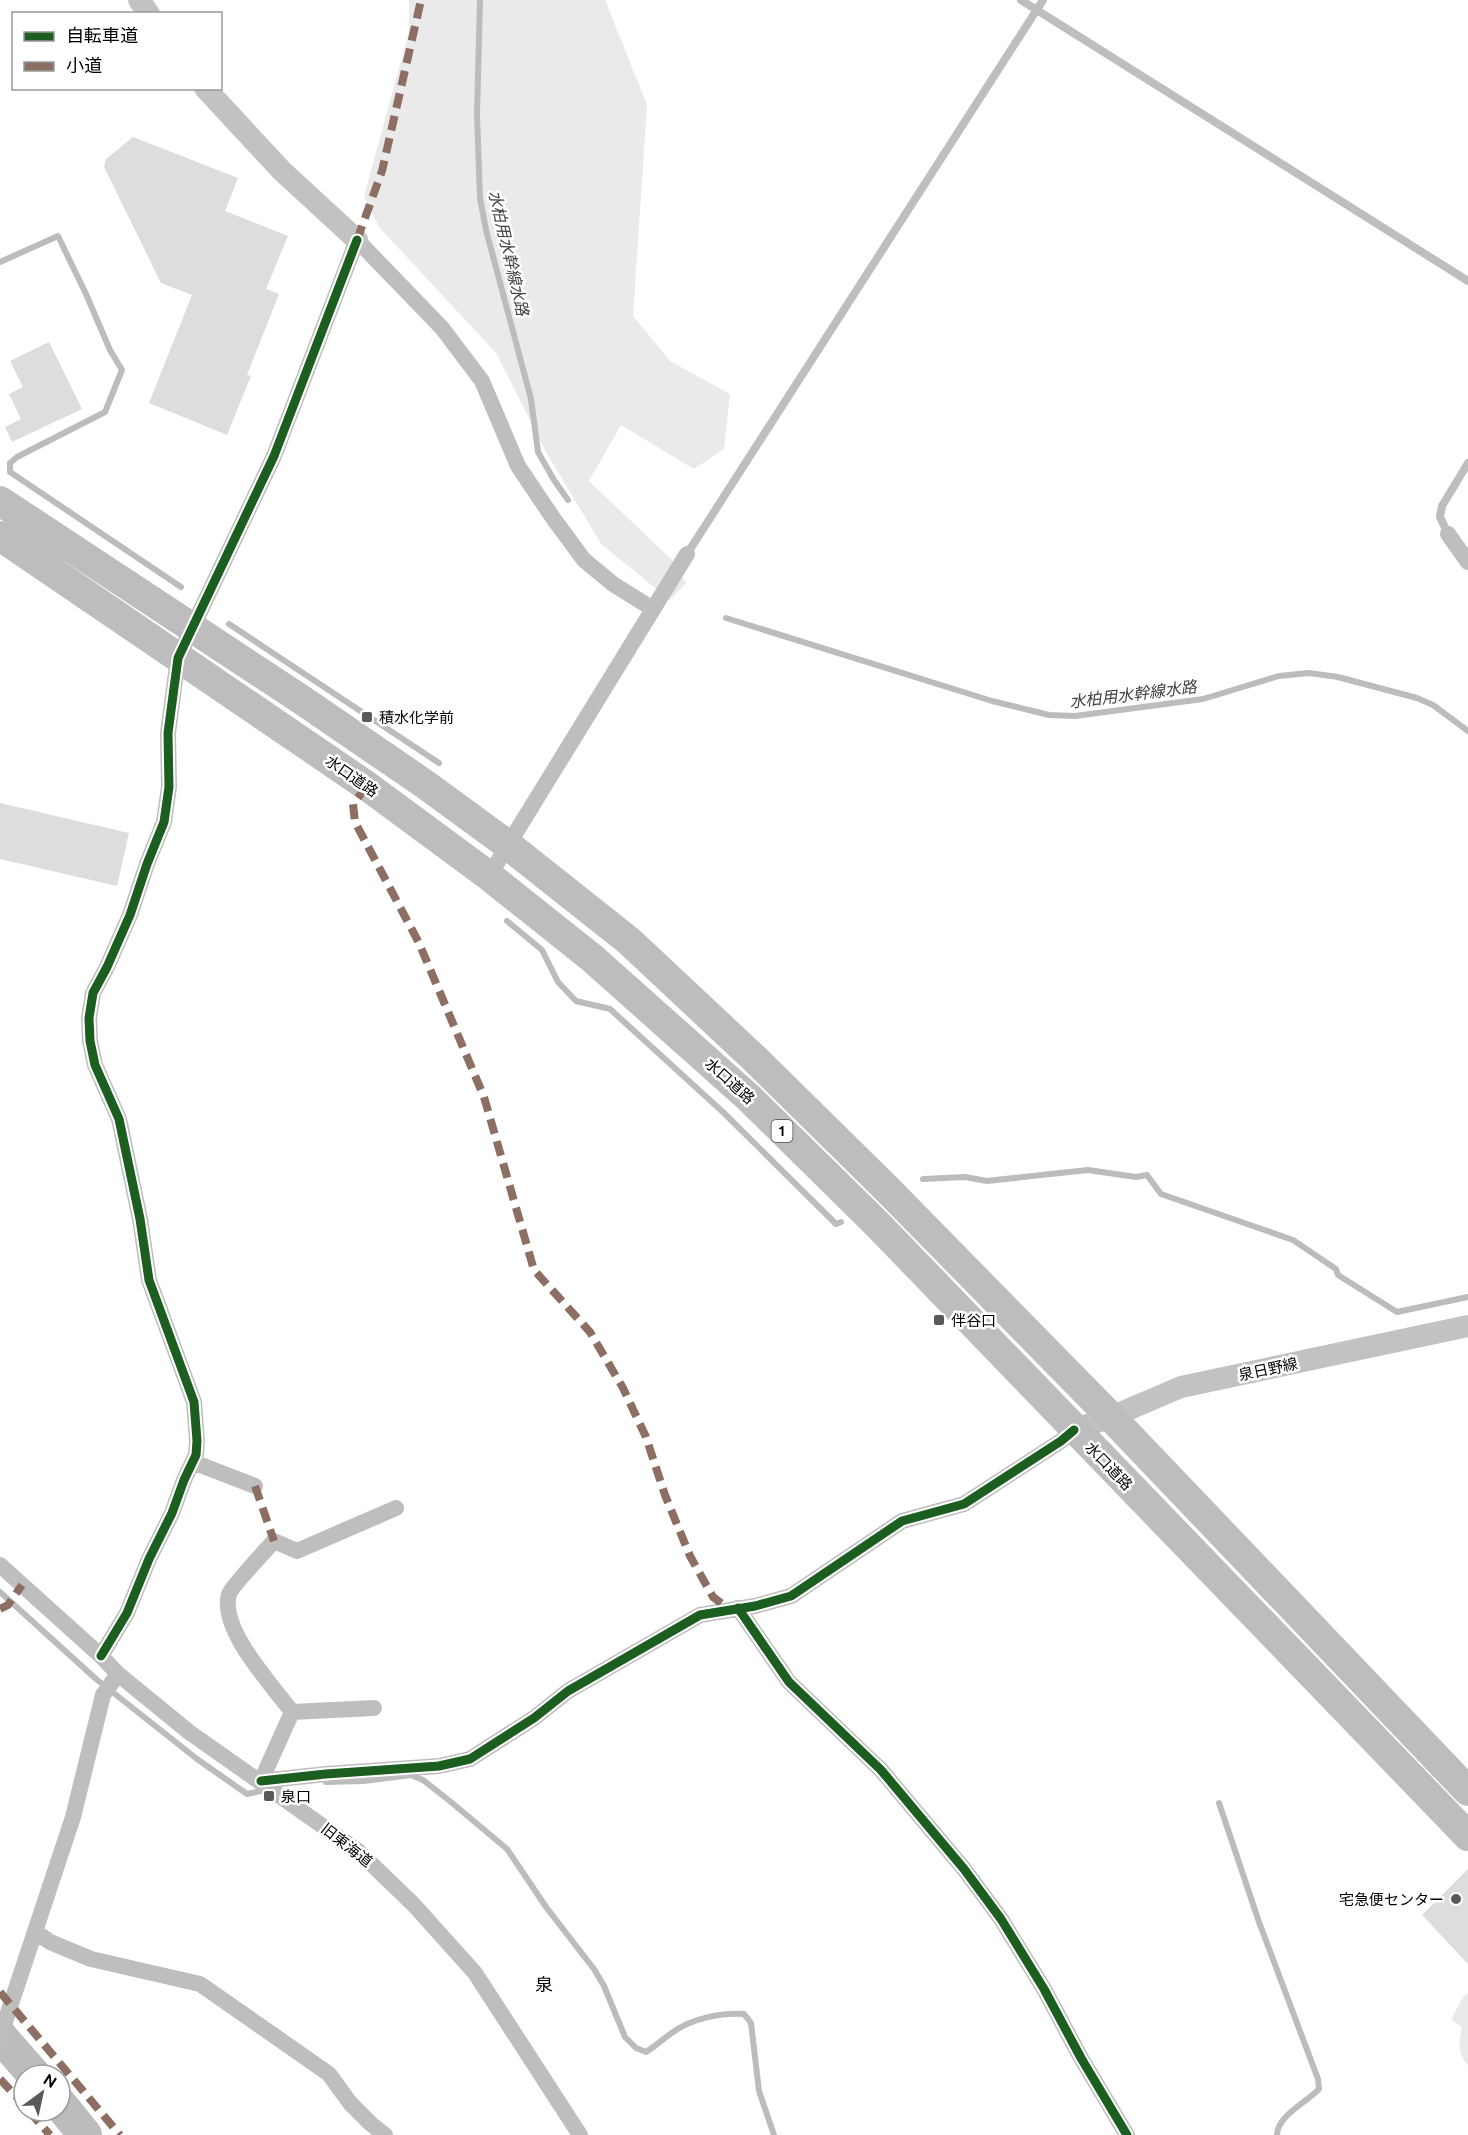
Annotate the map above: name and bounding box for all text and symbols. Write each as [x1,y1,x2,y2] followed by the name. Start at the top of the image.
[12,12,222,90] legend
[66,25,138,45] text: 自転車道
[66,55,102,75] text: 小道
[486,189,533,319] water label: 水柏用水幹線水路
[1068,677,1200,711] water label: 水柏用水幹線水路
[379,709,454,726] place label: 積水化学前
[360,710,374,724] marker: 積水化学前
[323,752,381,800] street label: 水口道路
[702,1055,758,1107] street label: 水口道路
[772,1120,792,1142] road number: 1
[951,1312,996,1329] place label: 伴谷口
[932,1313,946,1327] marker: 伴谷口
[1237,1354,1299,1384] street label: 泉日野線
[1082,1439,1136,1493] street label: 水口道路
[281,1788,311,1805] place label: 泉口
[262,1789,276,1803] marker: 泉口
[318,1820,376,1870] street label: 旧東海道
[1339,1891,1444,1908] place label: 宅急便センター
[1449,1892,1463,1906] marker: 宅急便センター
[535,1974,553,1994] district label: 泉
[12,2063,72,2123] north arrow
[40,2070,60,2091] text: N

